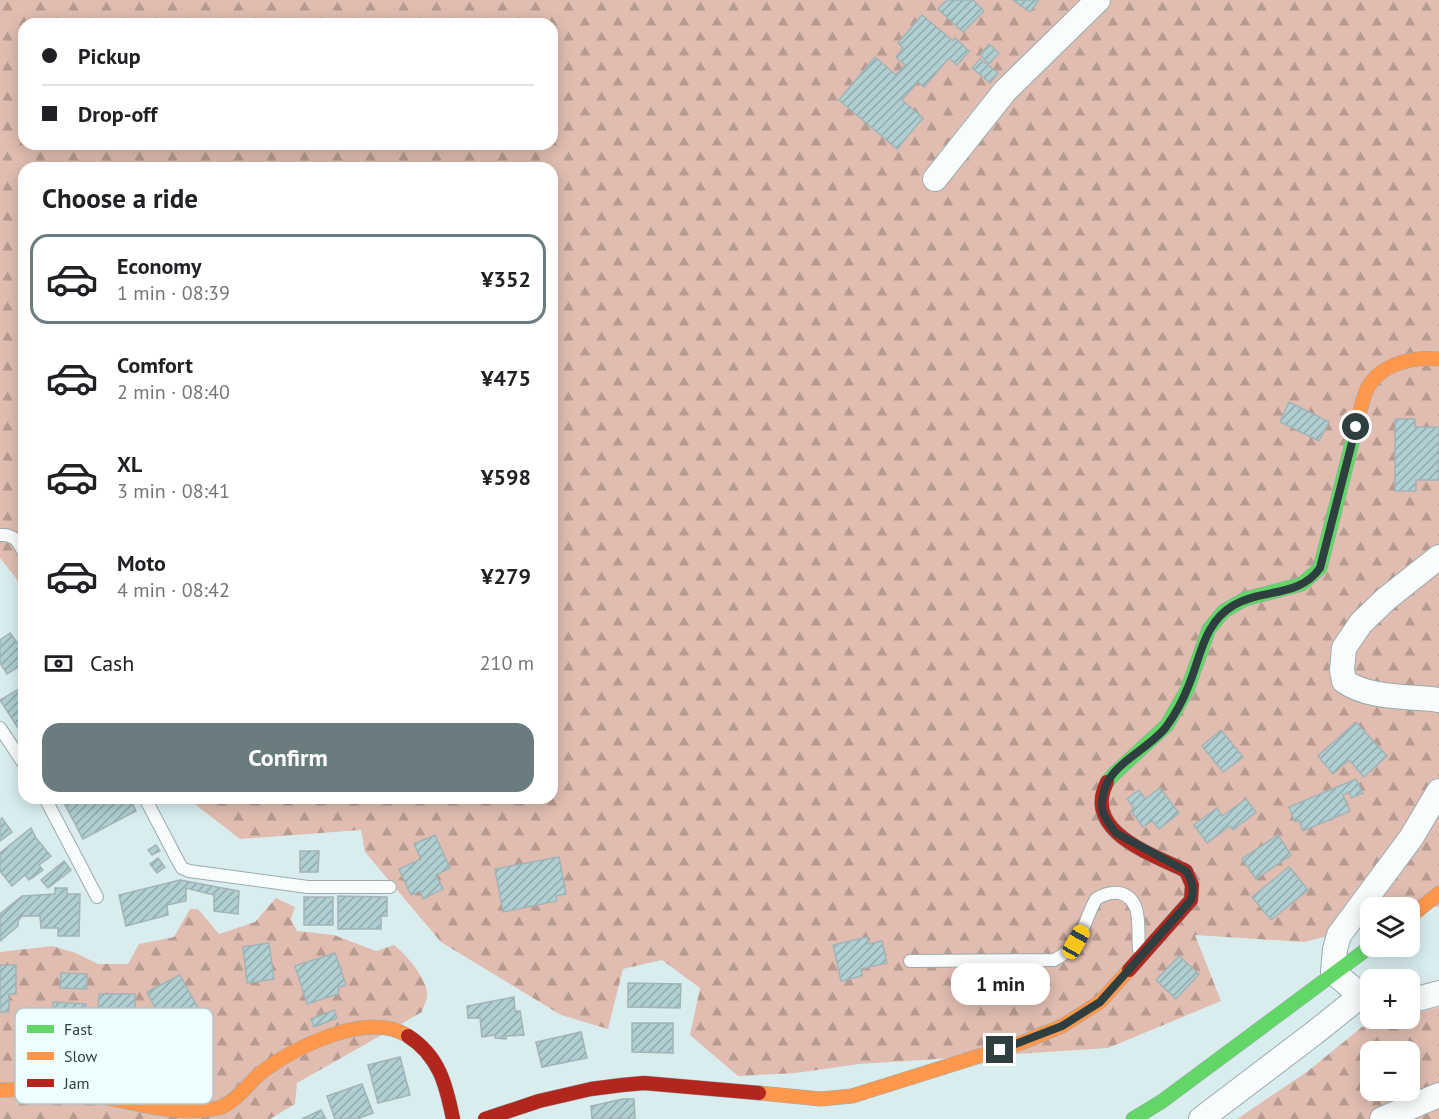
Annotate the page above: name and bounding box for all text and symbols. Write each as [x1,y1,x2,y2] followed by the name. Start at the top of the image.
[78,42,141,70] text: Pickup
[78,100,157,128] text: Drop-off
[42,181,198,215] text: Choose a ride
[45,252,99,306] icon: car
[117,252,201,280] text: Economy
[481,265,531,293] text: ¥352
[117,280,230,306] text: 1 min · 08:39
[45,351,99,405] icon: car
[117,351,193,379] text: Comfort
[481,364,531,392] text: ¥475
[117,379,230,405] text: 2 min · 08:40
[1342,413,1369,440] route start
[45,450,99,504] icon: car
[117,450,142,478] text: XL
[481,463,531,491] text: ¥598
[117,478,230,504] text: 3 min · 08:41
[45,549,99,603] icon: car
[117,549,166,577] text: Moto
[481,562,531,590] text: ¥279
[117,577,230,603] text: 4 min · 08:42
[42,647,75,680] icon: cash
[90,649,134,677] text: Cash
[480,650,534,676] text: 210 m
[42,723,534,792] button: Confirm
[1360,897,1420,1101] map controls
[1360,897,1420,957] button: layers
[1059,922,1093,962] car
[950,963,1050,1005] callout: 1 min
[1360,969,1420,1029] button: +
[976,971,1025,997] text: 1 min
[15,1008,213,1104] legend
[64,1019,93,1039] text: Fast
[986,1036,1013,1063] route end
[1360,1041,1420,1101] button: −
[64,1046,98,1066] text: Slow
[63,1073,90,1093] text: Jam

